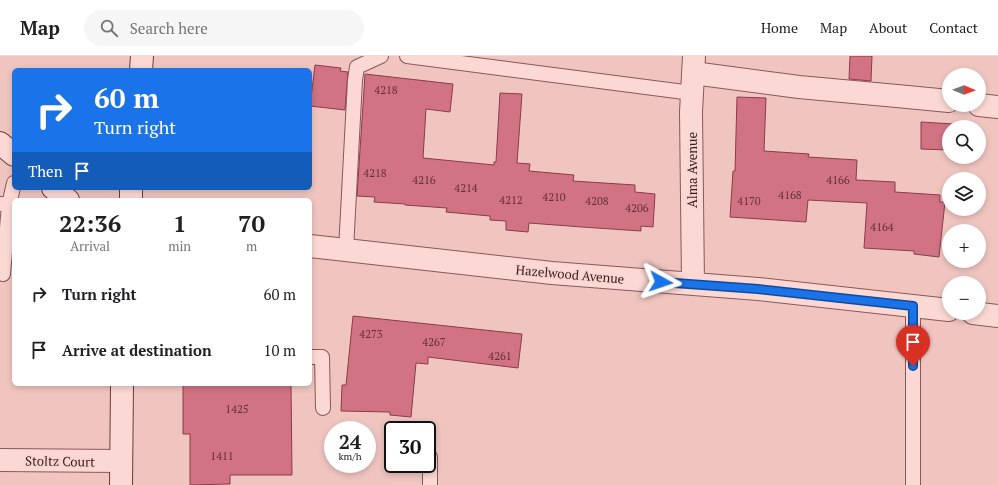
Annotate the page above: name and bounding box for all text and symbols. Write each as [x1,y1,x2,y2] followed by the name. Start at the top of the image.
[84,10,364,46] search box
[20,15,60,40] text: Map
[98,17,120,39] icon: search
[130,18,208,38] text: Search here
[761,18,798,37] text: Home
[820,18,847,37] text: Map
[869,18,907,37] text: About
[929,18,978,37] text: Contact
[942,68,986,112] north arrow
[942,68,986,320] map controls
[94,79,159,116] text: 60 m
[374,83,398,97] house number: 4218
[28,84,80,136] icon: right
[94,115,176,139] text: Turn right
[942,120,986,164] button: search
[683,132,701,208] street label: Alma Avenue
[71,160,93,182] icon: arrive
[28,161,63,181] text: Then
[363,166,387,180] house number: 4218
[942,172,986,216] button: layers
[412,173,436,187] house number: 4216
[826,173,850,187] house number: 4166
[454,181,478,195] house number: 4214
[778,188,802,202] house number: 4168
[542,190,566,204] house number: 4210
[499,193,523,207] house number: 4212
[585,194,609,208] house number: 4208
[737,194,761,208] house number: 4170
[625,201,649,215] house number: 4206
[59,207,121,239] text: 22:36
[173,207,186,239] text: 1
[238,207,265,239] text: 70
[870,220,894,234] house number: 4164
[942,224,986,268] button: +
[70,237,110,255] text: Arrival
[168,237,191,255] text: min
[246,237,257,255] text: m
[515,260,625,288] street label: Hazelwood Avenue
[640,261,682,303] position arrow
[942,276,986,320] button: −
[28,283,50,305] icon: right
[62,284,137,304] text: Turn right
[263,284,296,304] text: 60 m
[896,325,930,366] pin
[359,327,383,341] house number: 4273
[902,331,924,353] icon: arrive
[422,335,446,349] house number: 4267
[28,339,50,361] icon: arrive
[62,340,212,360] text: Arrive at destination
[263,340,296,360] text: 10 m
[488,349,512,363] house number: 4261
[225,402,249,416] house number: 1425
[384,421,436,473] speed limit sign: 30
[339,428,361,455] text: 24
[210,449,234,463] house number: 1411
[338,450,362,463] text: km/h
[25,451,95,471] street label: Stoltz Court

